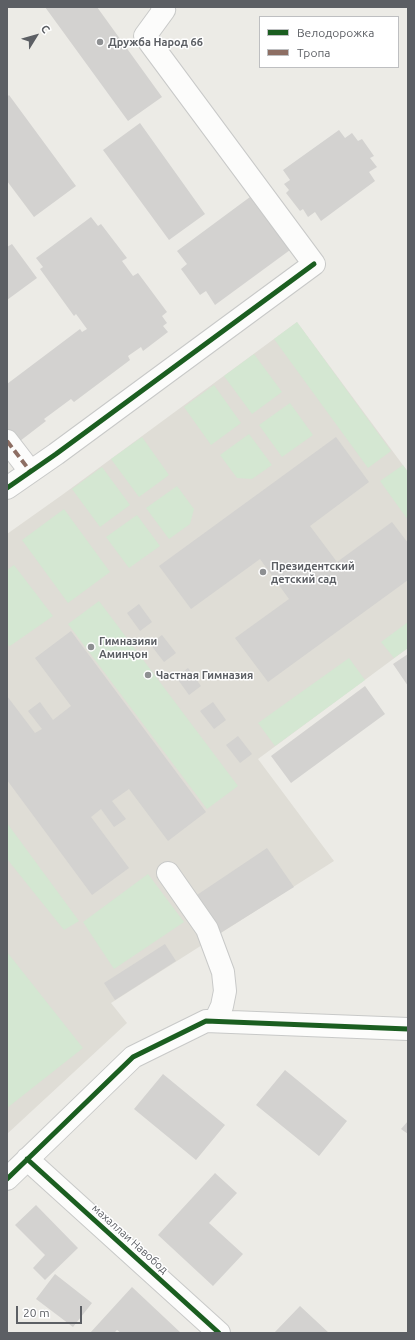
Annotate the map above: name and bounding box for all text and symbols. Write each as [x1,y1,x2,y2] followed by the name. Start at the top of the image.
[16,16,56,56] north arrow
[259,16,399,68] legend
[39,22,52,35] text: С
[297,26,374,39] text: Велодорожка
[108,35,203,49] place label: Дружба Народ 66
[95,37,105,47] marker: Дружба Народ 66
[297,46,330,59] text: Тропа
[271,559,355,585] place label: Президентский детский сад
[258,567,268,577] marker: Президентский детский сад
[99,634,157,660] place label: Гимназияи Аминҷон
[86,642,96,652] marker: Гимназияи Аминҷон
[156,668,253,682] place label: Частная Гимназия
[143,670,153,680] marker: Частная Гимназия
[89,1201,171,1277] street label: махаллаи Навобод
[18,1298,84,1324] scale bar
[23,1306,50,1319] text: 20 m

